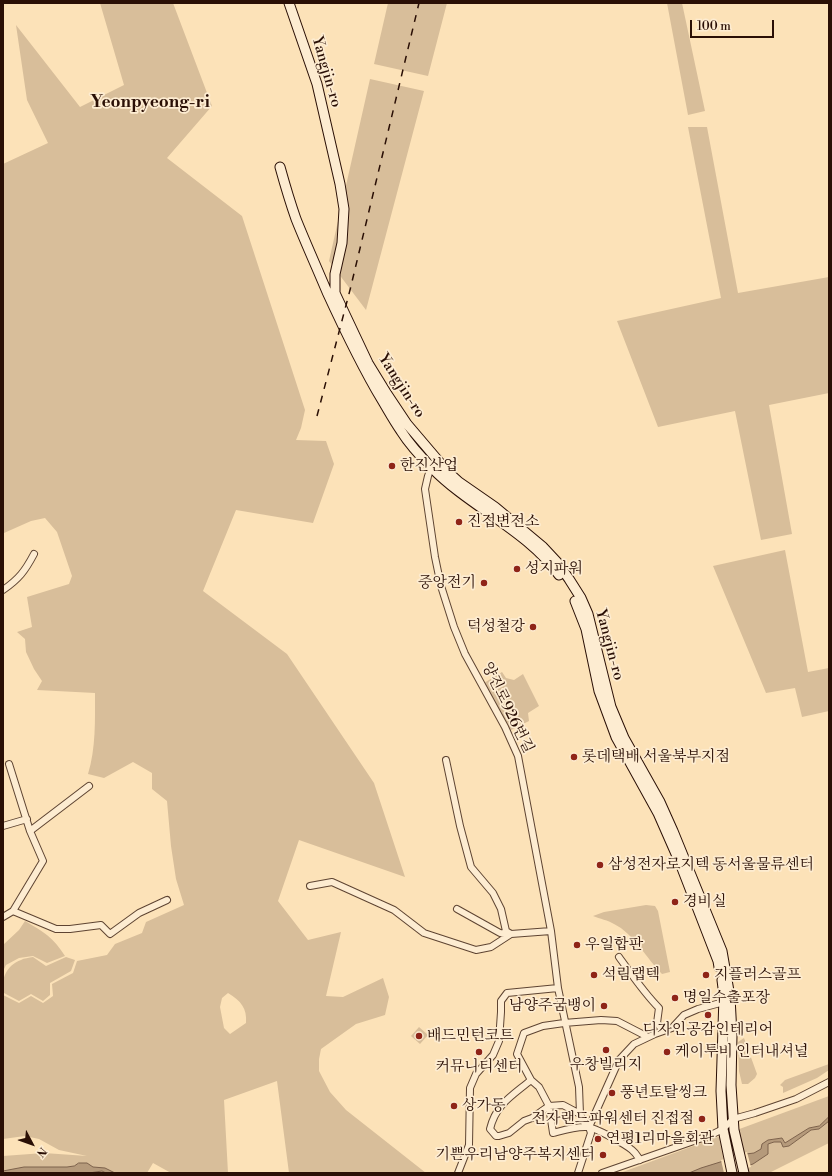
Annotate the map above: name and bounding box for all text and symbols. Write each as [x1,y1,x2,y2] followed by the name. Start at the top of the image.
[692,12,776,38] scale bar
[697,19,731,34] text: 100 m
[307,34,345,110] street label: Yangjin-ro
[90,93,210,113] district label: Yeonpyeong-ri
[374,351,428,421] street label: Yangjin-ro
[400,457,458,475] place label: 한진산업
[387,461,397,471] marker: 한진산업
[467,513,539,531] place label: 진접변전소
[454,517,464,527] marker: 진접변전소
[525,560,583,578] place label: 성지파워
[512,564,522,574] marker: 성지파워
[418,574,476,592] place label: 중앙전기
[479,578,489,588] marker: 중앙전기
[591,607,627,683] street label: Yangjin-ro
[467,618,525,636] place label: 덕성철강
[528,622,538,632] marker: 덕성철강
[477,659,537,757] street label: 양진로926번길
[582,748,730,766] place label: 롯데택배 서울북부지점
[569,752,579,762] marker: 롯데택배 서울북부지점
[608,856,814,874] place label: 삼성전자로지텍 동서울물류센터
[595,860,605,870] marker: 삼성전자로지텍 동서울물류센터
[683,893,726,911] place label: 경비실
[670,897,680,907] marker: 경비실
[585,936,643,954] place label: 우일합판
[572,940,582,950] marker: 우일합판
[602,966,660,984] place label: 석림랩텍
[714,966,801,984] place label: 지플러스골프
[589,970,599,980] marker: 석림랩텍
[701,970,711,980] marker: 지플러스골프
[683,989,770,1007] place label: 명일수출포장
[670,993,680,1003] marker: 명일수출포장
[509,997,596,1015] place label: 남양주굼뱅이
[599,1001,609,1011] marker: 남양주굼뱅이
[703,1010,713,1020] marker: 디자인공감인테리어
[643,1021,773,1039] place label: 디자인공감인테리어
[427,1027,514,1045] place label: 배드민턴코트
[414,1031,424,1041] marker: 배드민턴코트
[675,1043,808,1061] place label: 케이투비 인터내셔널
[601,1045,611,1055] marker: 우창빌리지
[474,1047,484,1057] marker: 커뮤니티센터
[662,1047,672,1057] marker: 케이투비 인터내셔널
[570,1056,642,1074] place label: 우창빌리지
[436,1058,522,1076] place label: 커뮤니티센터
[620,1084,707,1102] place label: 풍년토탈씽크
[607,1088,617,1098] marker: 풍년토탈씽크
[462,1097,505,1115] place label: 상가동
[449,1101,459,1111] marker: 상가동
[532,1110,694,1128] place label: 전자랜드파워센터 진접점
[697,1114,707,1124] marker: 전자랜드파워센터 진접점
[12,1124,52,1164] north arrow
[606,1130,714,1148] place label: 연평1리마을회관
[593,1134,603,1144] marker: 연평1리마을회관
[33,1144,49,1160] text: N
[436,1146,595,1164] place label: 기쁜우리남양주복지센터
[598,1150,608,1160] marker: 기쁜우리남양주복지센터

